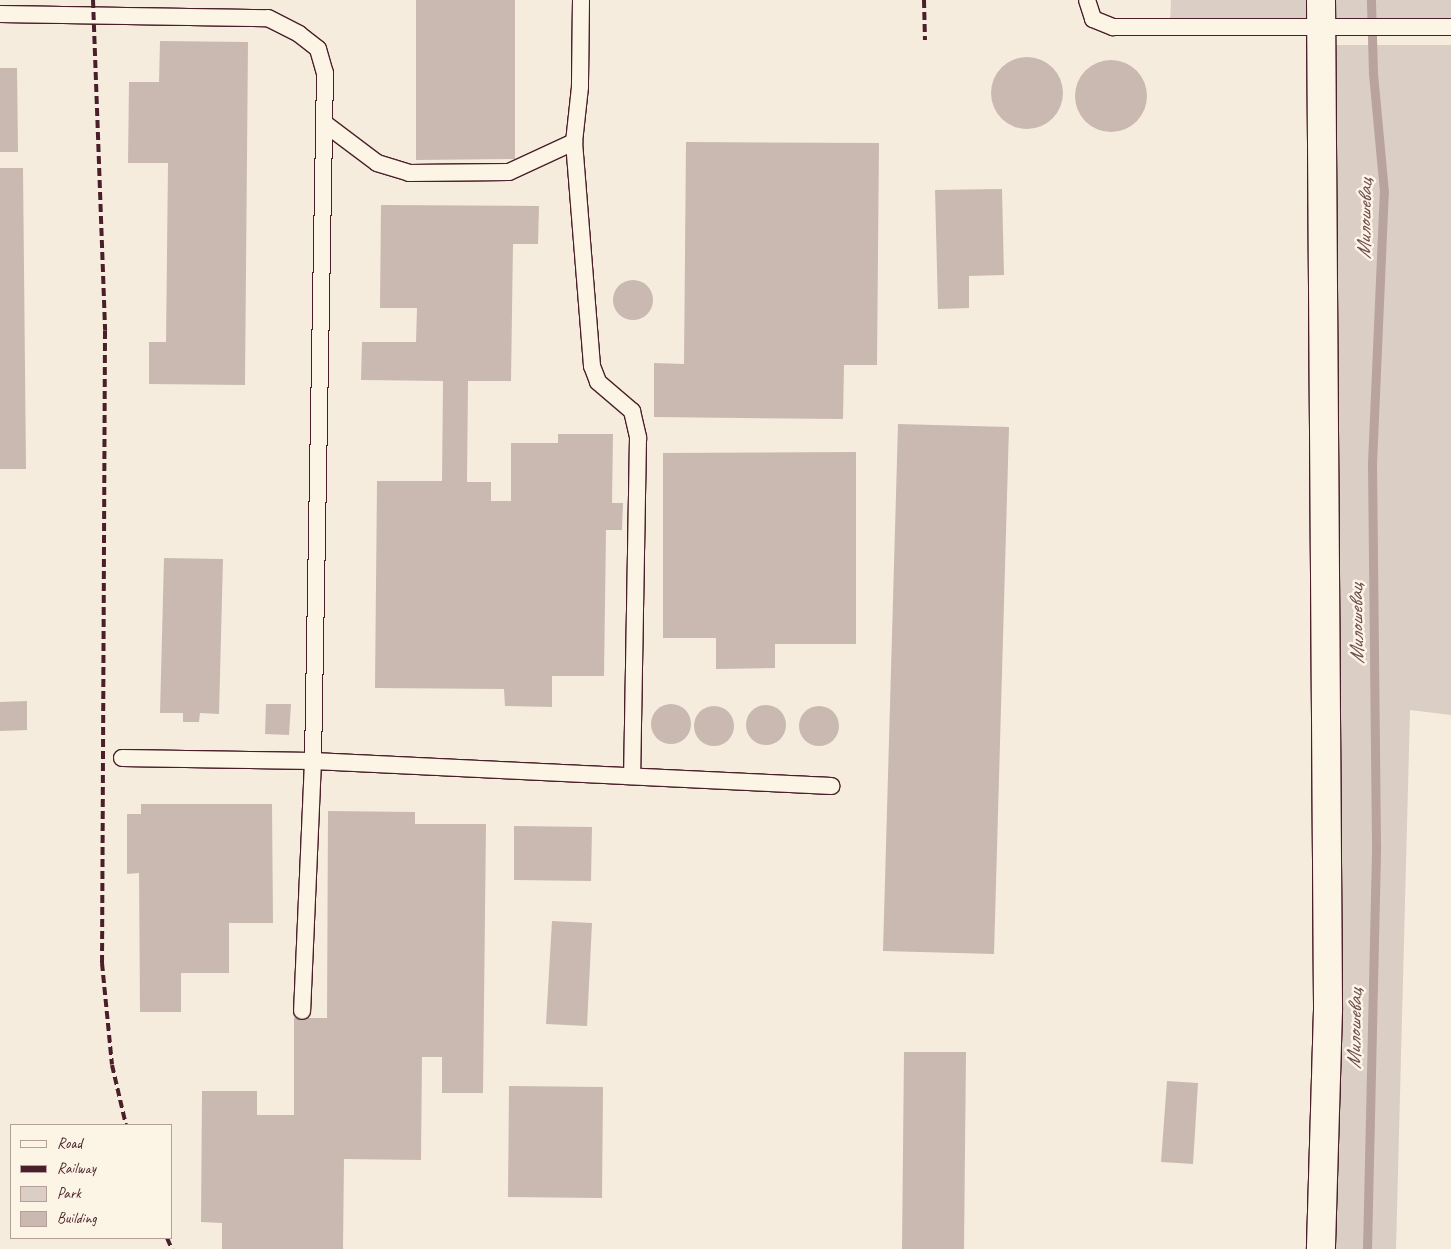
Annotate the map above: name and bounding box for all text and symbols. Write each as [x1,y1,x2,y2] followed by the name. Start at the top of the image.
[1351,179,1377,259] water label: Милошевац
[1343,584,1369,664] water label: Милошевац
[1341,989,1367,1069] water label: Милошевац
[10,1124,172,1239] legend
[57,1134,82,1153] text: Road
[57,1159,96,1178] text: Railway
[57,1184,81,1203] text: Park
[57,1209,96,1228] text: Building

